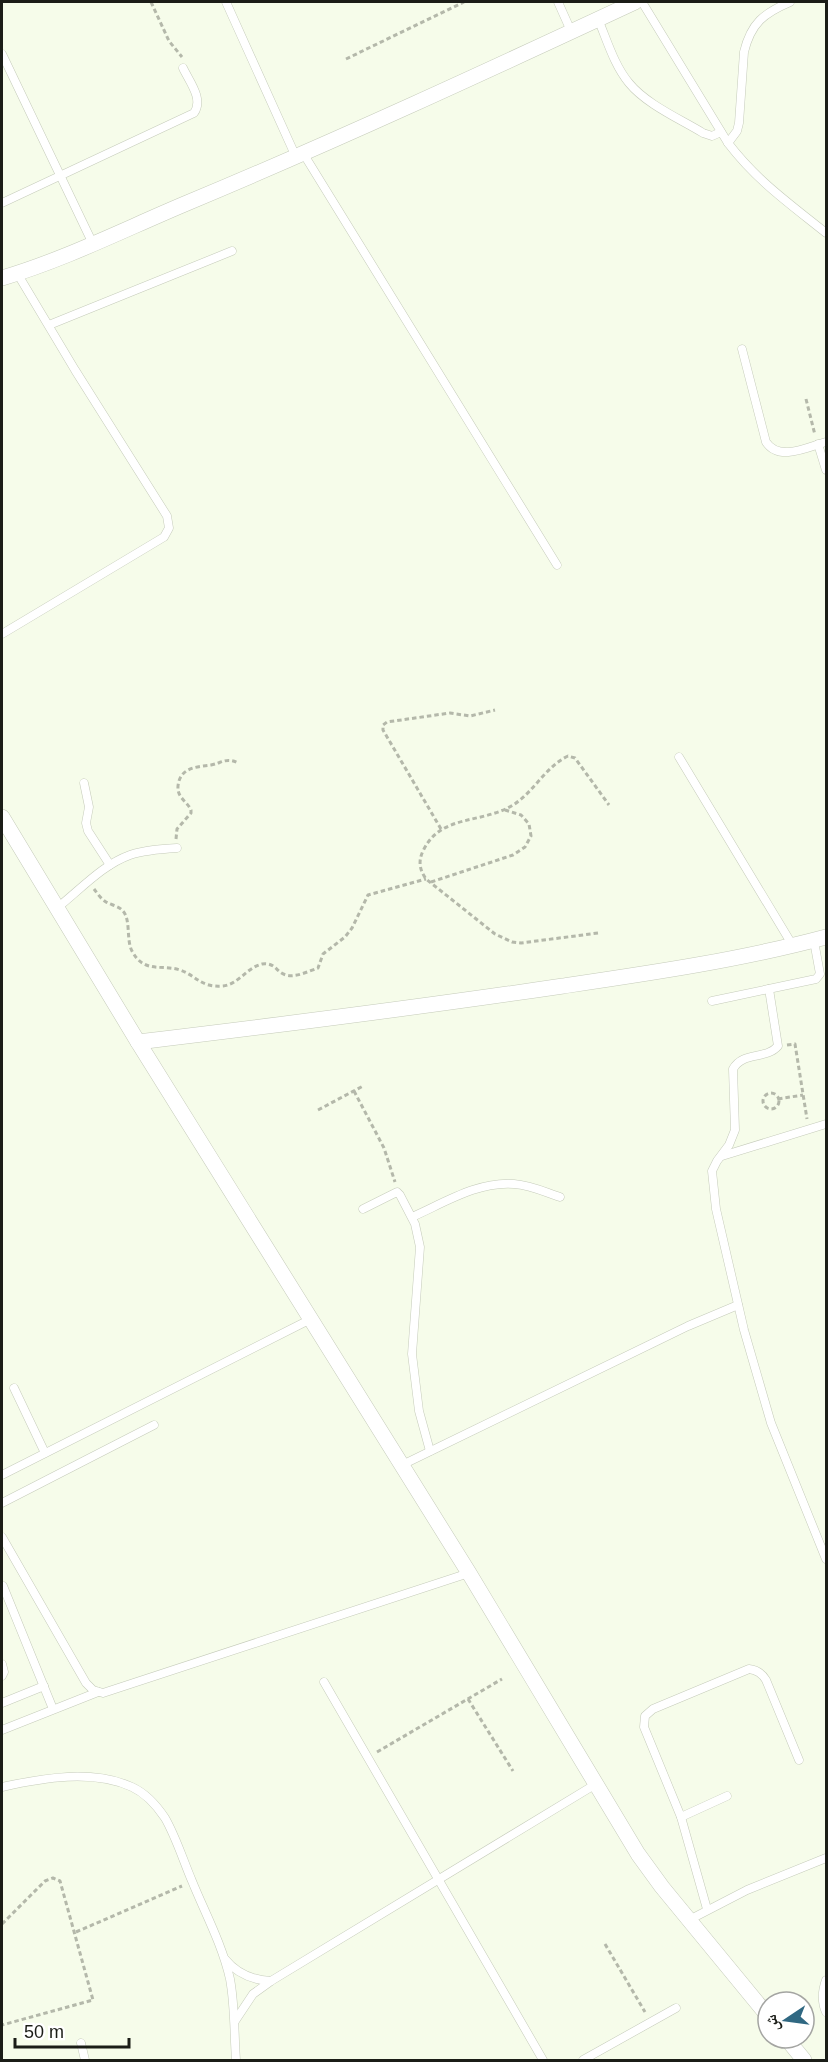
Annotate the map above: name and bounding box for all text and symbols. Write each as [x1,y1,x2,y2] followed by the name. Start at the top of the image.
[756,1990,816,2050] north arrow
[15,2011,129,2049] scale bar
[762,2013,783,2033] text: ش
[24,2022,64,2042] text: 50 m

